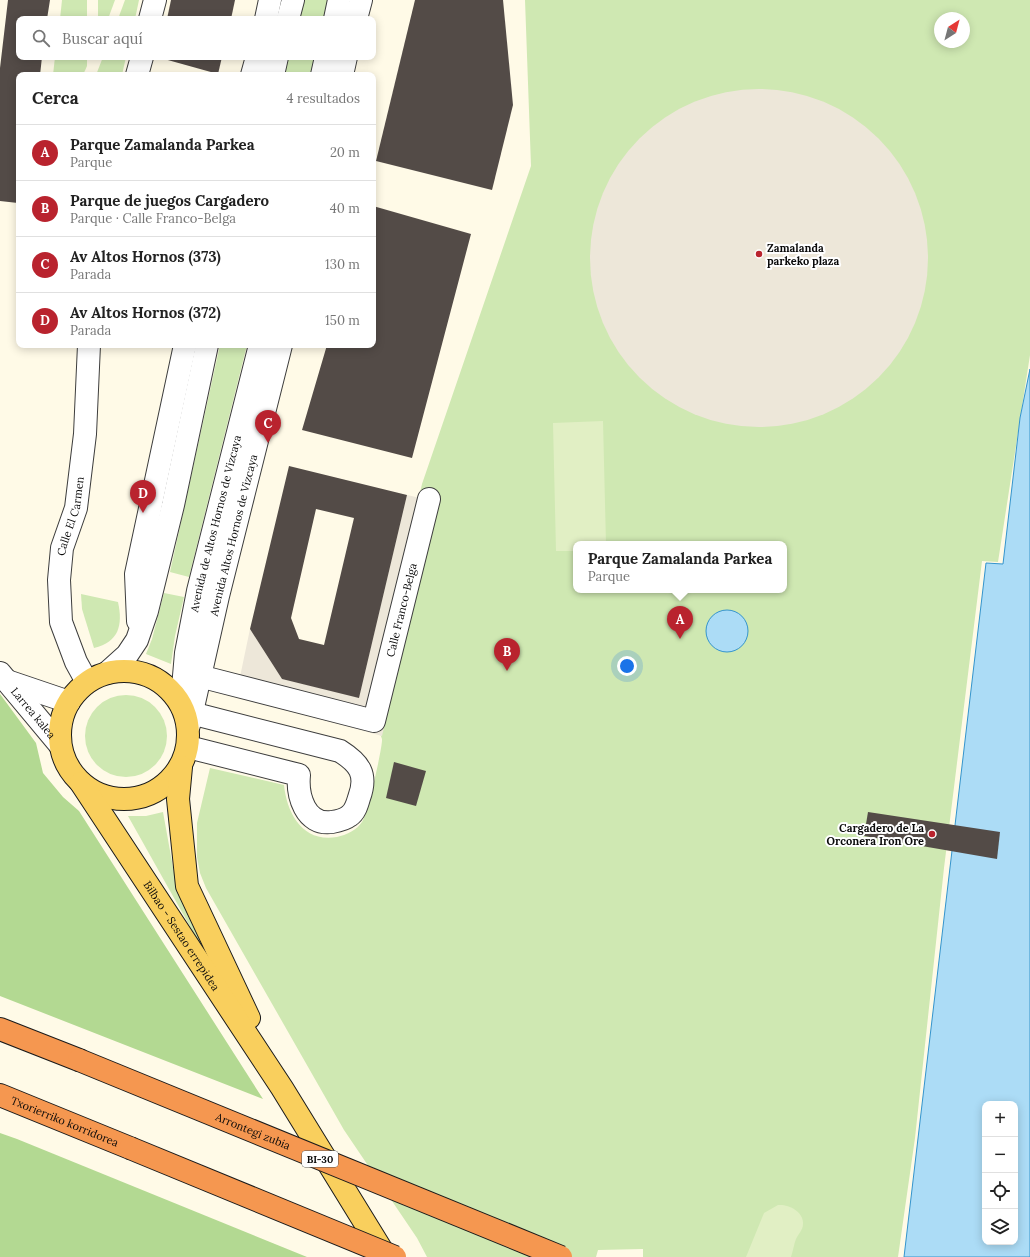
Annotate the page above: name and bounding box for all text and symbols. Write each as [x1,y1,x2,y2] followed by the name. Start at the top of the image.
[934,12,970,48] north arrow
[16,16,376,60] search box
[30,27,52,49] icon: search
[62,29,143,48] text: Buscar aquí
[32,87,79,109] text: Cerca
[286,90,360,107] text: 4 resultados
[70,135,255,154] text: Parque Zamalanda Parkea
[41,144,49,161] text: A
[330,144,360,161] text: 20 m
[70,154,112,171] text: Parque
[70,191,269,210] text: Parque de juegos Cargadero
[41,200,49,217] text: B
[330,200,360,217] text: 40 m
[70,210,236,227] text: Parque · Calle Franco-Belga
[767,241,840,268] place label: Zamalanda parkeko plaza
[70,247,221,266] text: Av Altos Hornos (373)
[754,249,764,259] marker: Zamalanda parkeko plaza
[41,256,49,273] text: C
[325,256,360,273] text: 130 m
[70,266,111,283] text: Parada
[70,303,221,322] text: Av Altos Hornos (372)
[40,312,50,329] text: D
[325,312,360,329] text: 150 m
[70,322,111,339] text: Parada
[255,410,281,443] pin: C
[187,433,244,614] street label: Avenida de Altos Hornos de Vizcaya
[206,452,260,618] street label: Avenida Altos Hornos de Vizcaya
[54,475,87,556] street label: Calle El Carmen
[130,480,156,513] pin: D
[573,541,787,593] popup
[588,549,772,568] text: Parque Zamalanda Parkea
[383,561,420,658] street label: Calle Franco-Belga
[588,568,630,585] text: Parque
[667,606,693,639] pin: A
[494,638,520,671] pin: B
[617,656,637,676] your location
[8,684,59,742] street label: Larrea kalea
[827,821,924,848] place label: Cargadero de La Orconera Iron Ore
[927,829,937,839] marker: Cargadero de La Orconera Iron Ore
[141,878,223,994] street label: Bilbao - Sestao errepidea
[9,1093,121,1150] street label: Txorierriko korridorea
[982,1101,1018,1245] map controls
[982,1101,1018,1137] button: +
[213,1109,293,1153] street label: Arrontegi zubia
[982,1137,1018,1173] button: −
[302,1151,338,1167] road number: BI-30
[982,1173,1018,1209] button: locate
[982,1209,1018,1245] button: layers

